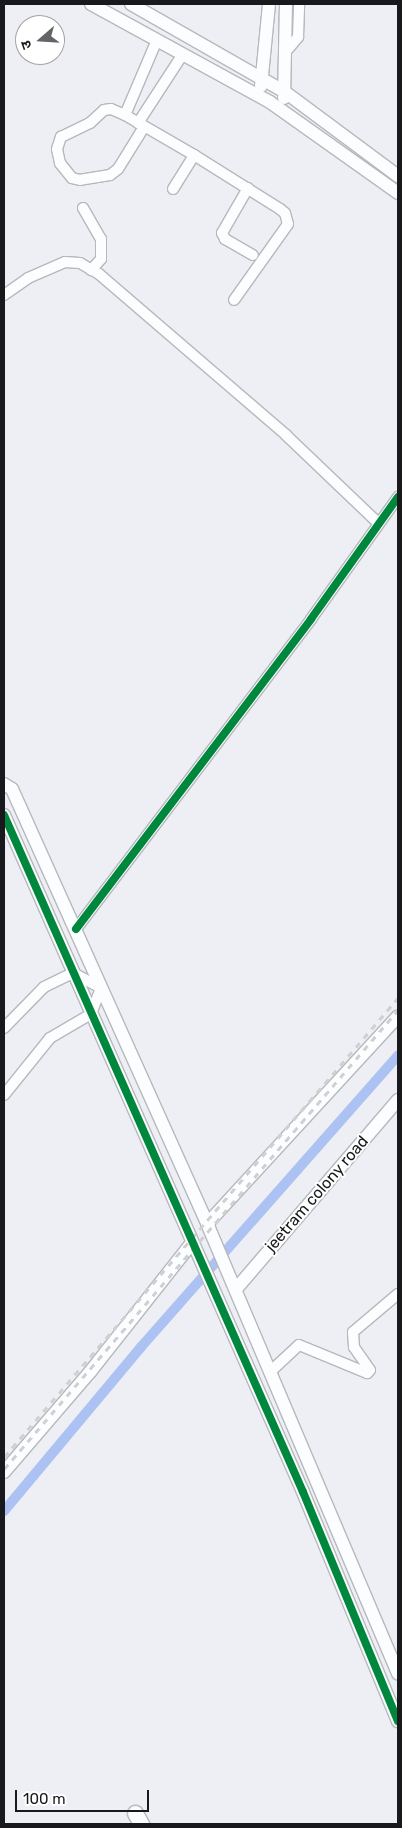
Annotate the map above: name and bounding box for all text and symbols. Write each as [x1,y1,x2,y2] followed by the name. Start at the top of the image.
[15,15,65,65] north arrow
[17,38,36,51] text: उ
[261,1132,373,1256] street label: jeetram colony road
[18,1780,151,1812] scale bar
[23,1790,65,1808] text: 100 m

